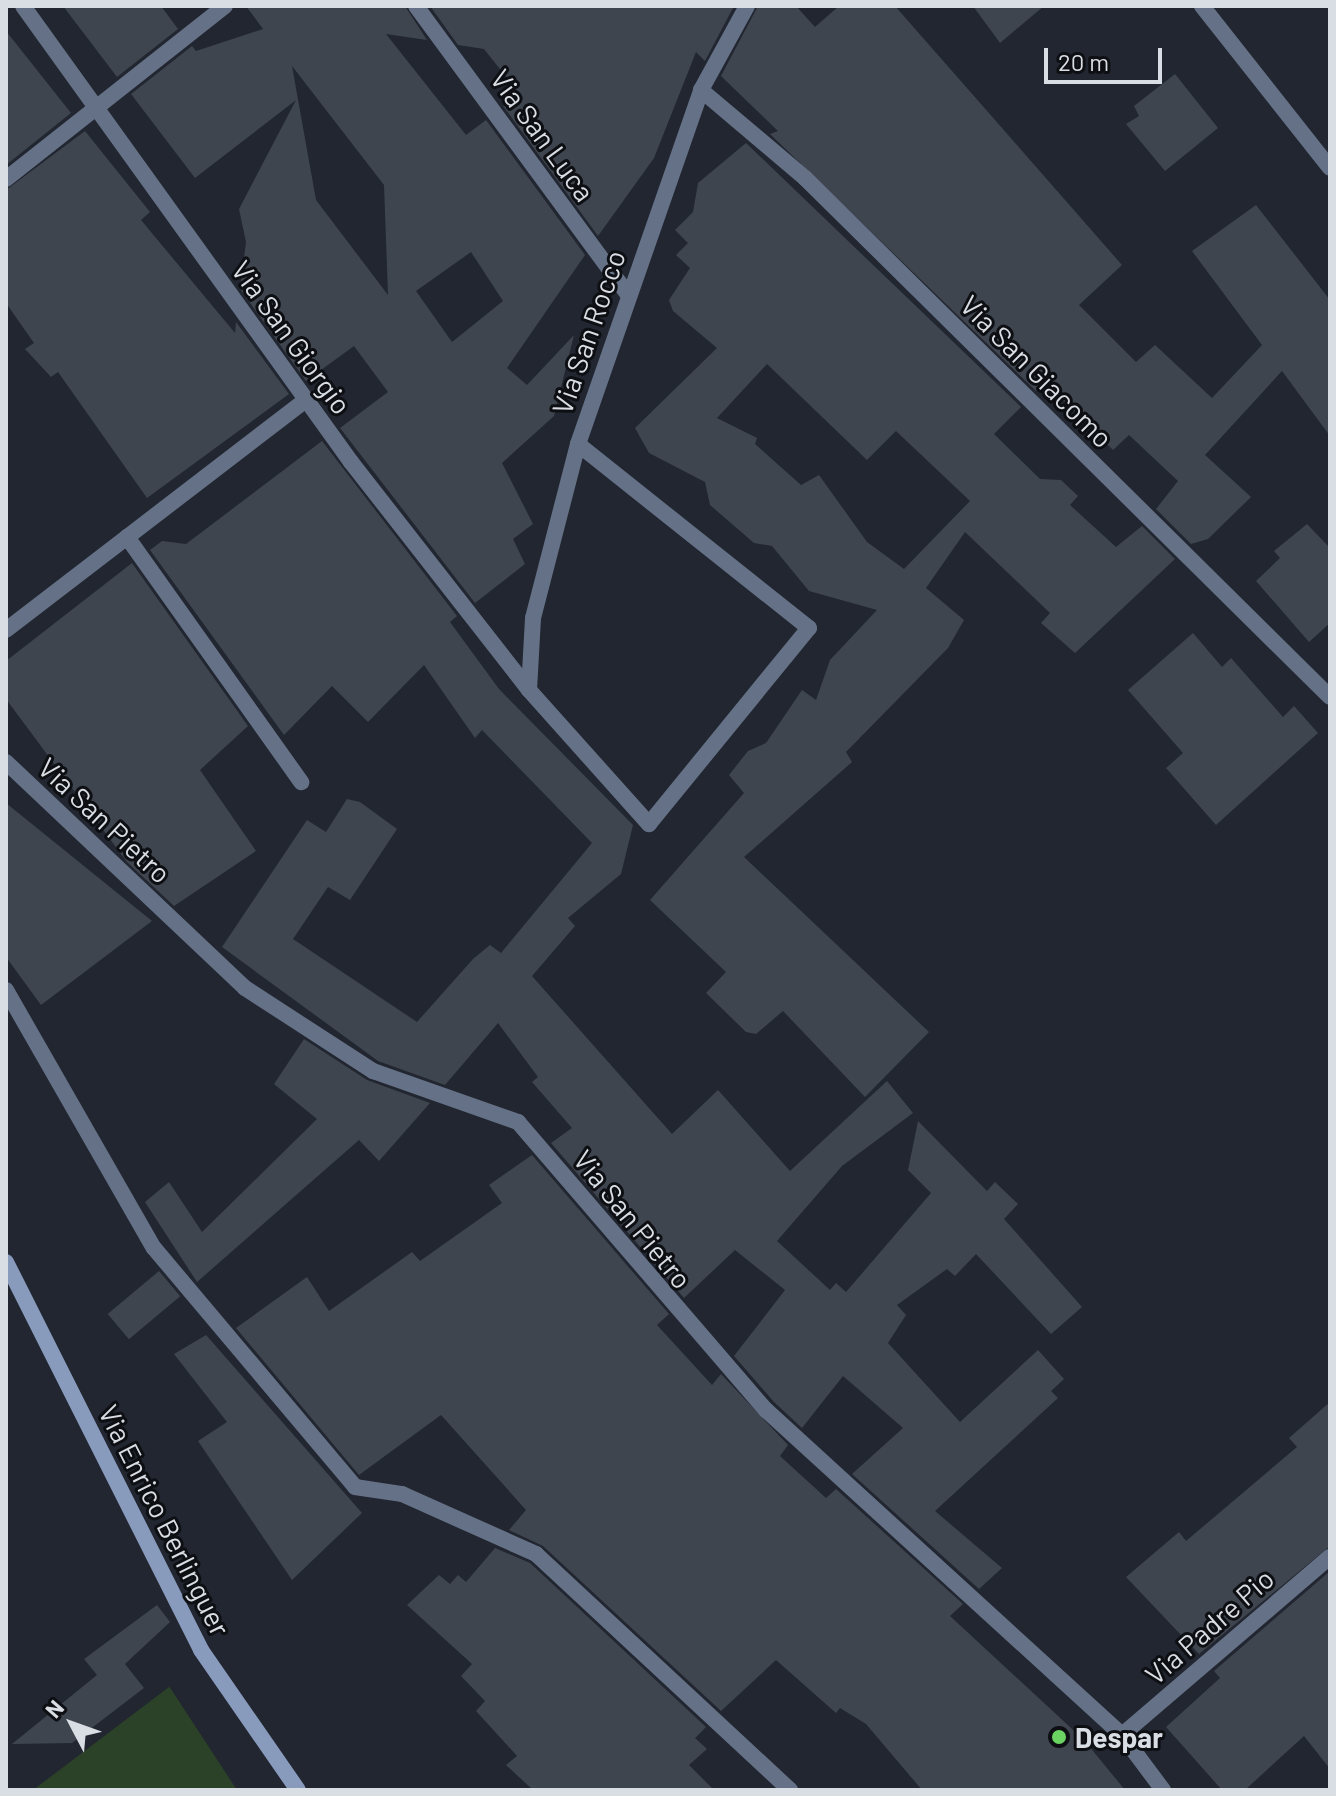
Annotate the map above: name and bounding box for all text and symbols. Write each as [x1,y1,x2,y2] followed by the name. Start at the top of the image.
[1048,32,1166,82] scale bar
[1058,47,1109,76] text: 20 m
[484,63,602,207] street label: Via San Luca
[544,246,632,418] street label: Via San Rocco
[225,254,359,420] street label: Via San Giorgio
[954,288,1120,454] street label: Via San Giacomo
[32,750,178,890] street label: Via San Pietro
[567,1143,699,1295] street label: Via San Pietro
[92,1399,238,1641] street label: Via Enrico Berlinguer
[1138,1561,1280,1691] street label: Via Padre Pio
[32,1684,112,1764] north arrow
[39,1694,68,1722] text: N
[1075,1720,1163,1754] place label: Despar
[1050,1728,1068,1746] marker: Despar

